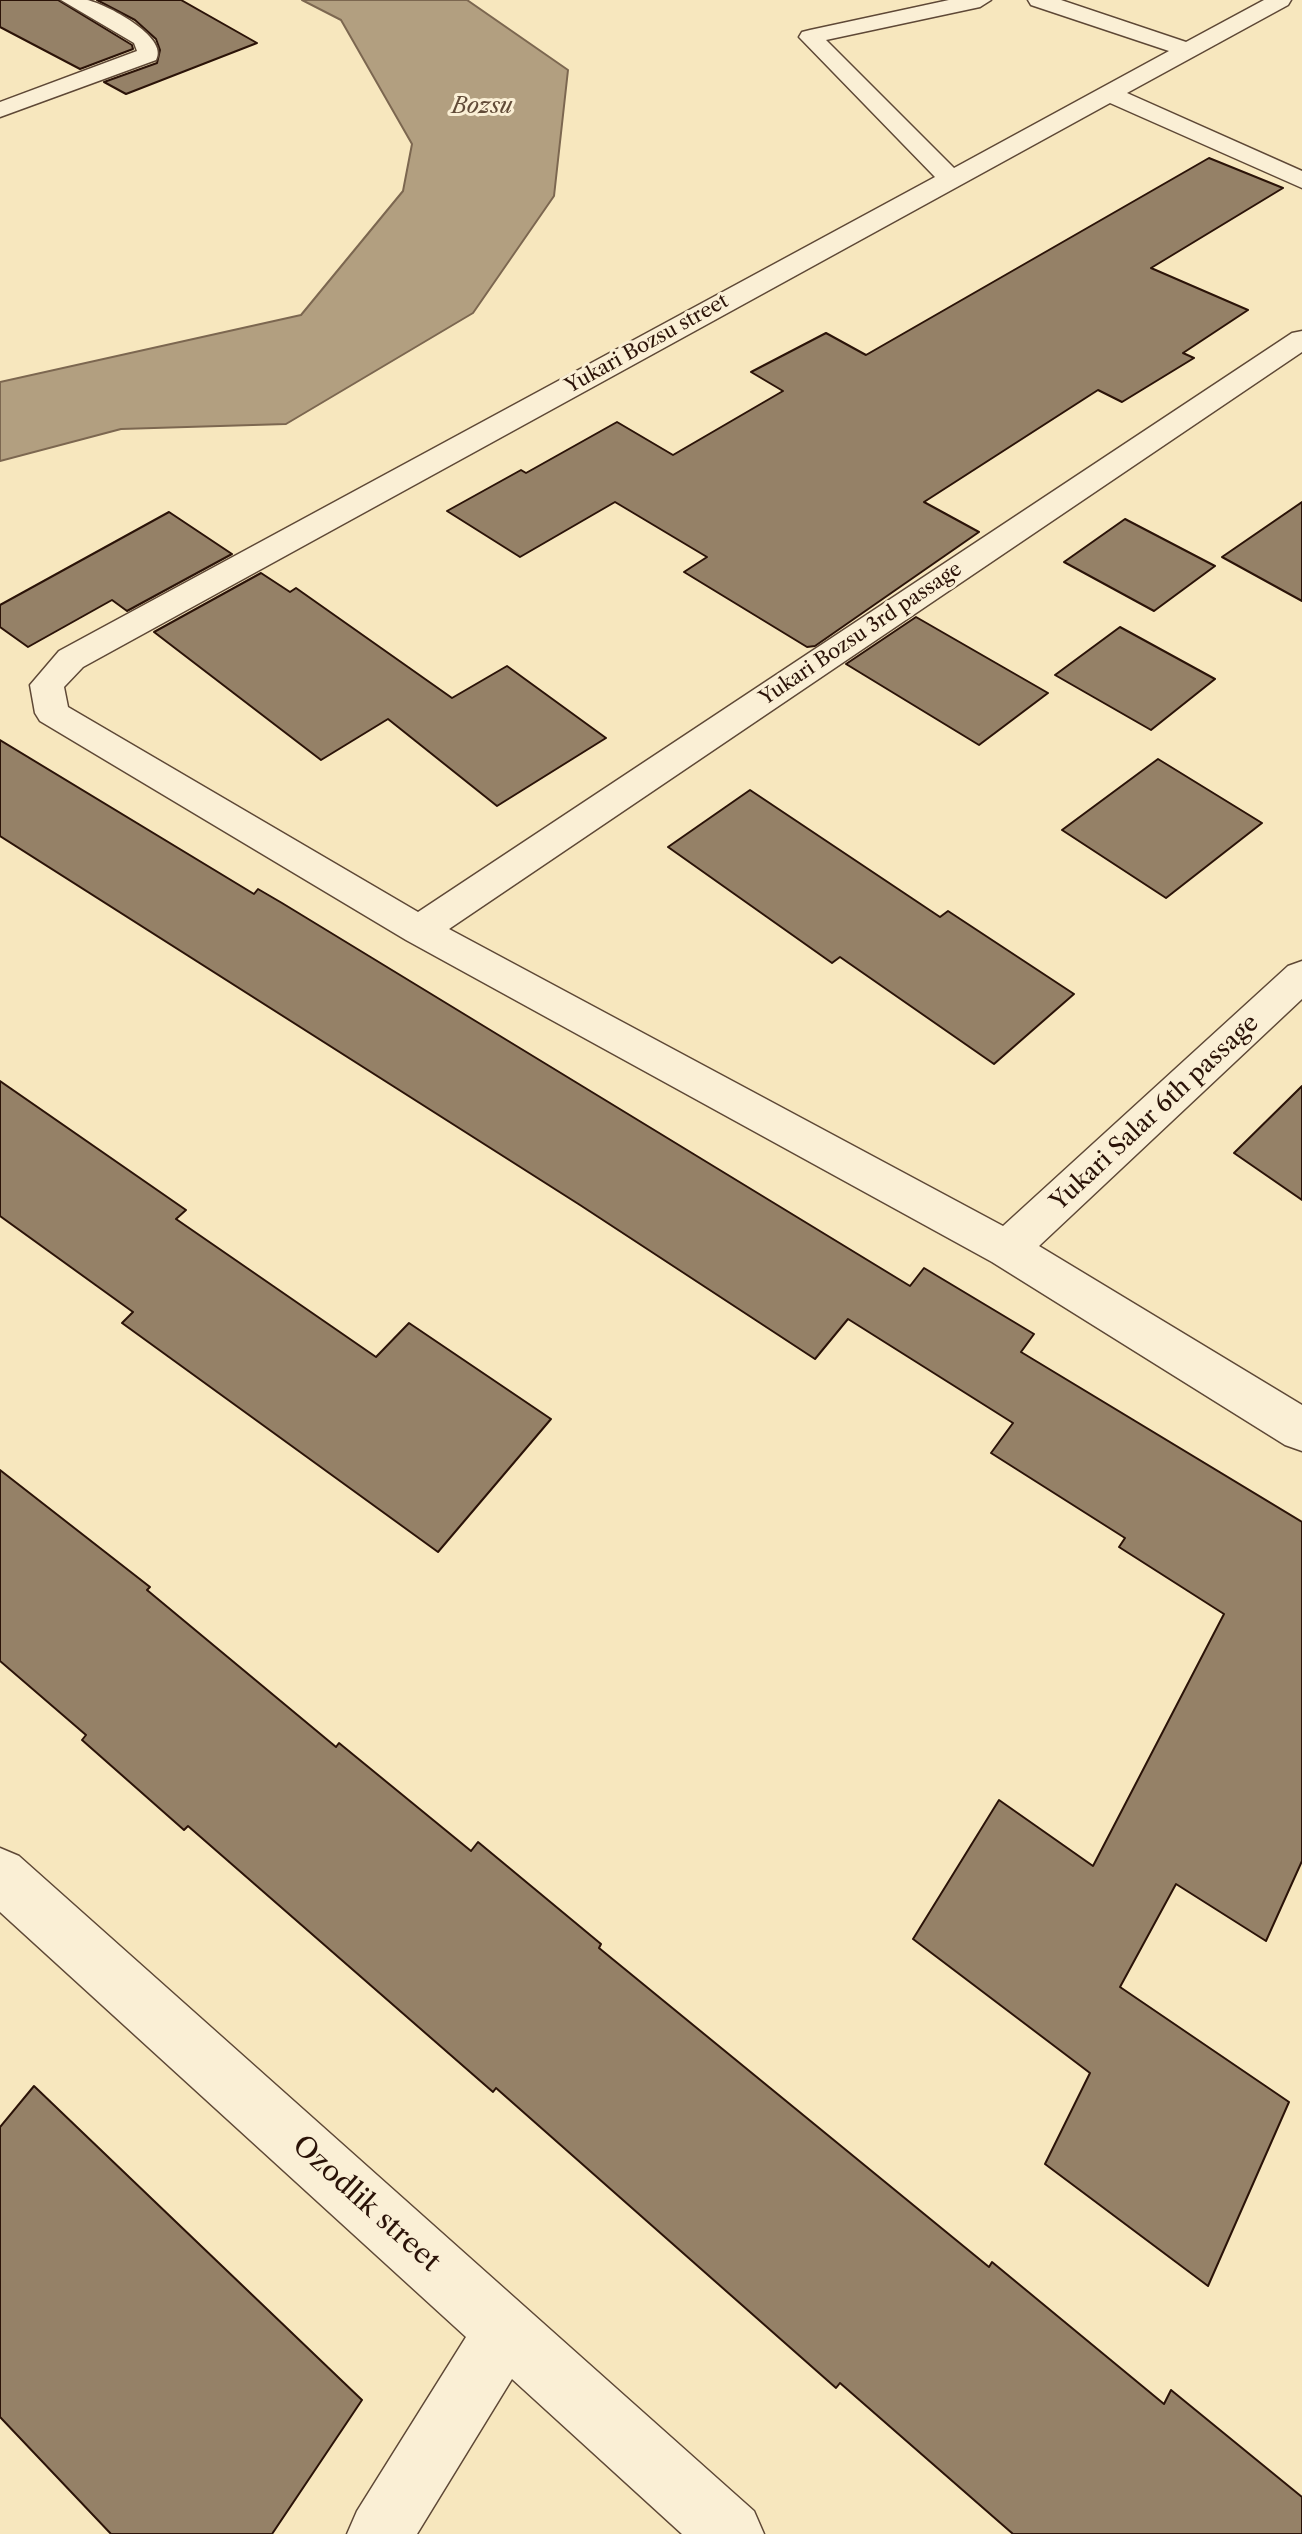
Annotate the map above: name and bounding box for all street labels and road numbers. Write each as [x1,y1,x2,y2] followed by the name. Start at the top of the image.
[561,289,733,399] street label: Yukari Bozsu street
[755,557,967,711] street label: Yukari Bozsu 3rd passage
[1045,1009,1265,1217] street label: Yukari Salar 6th passage
[285,2129,447,2279] street label: Ozodlik street

